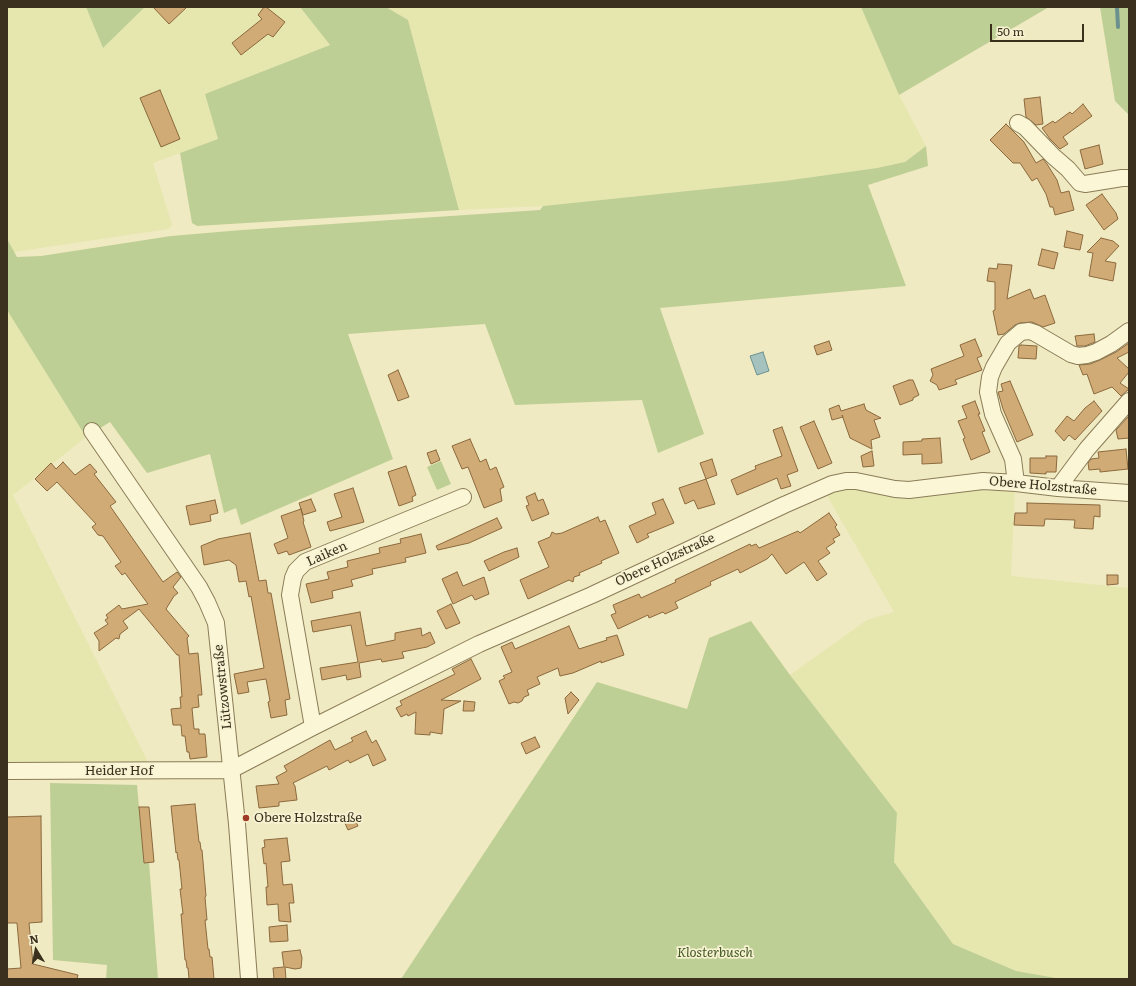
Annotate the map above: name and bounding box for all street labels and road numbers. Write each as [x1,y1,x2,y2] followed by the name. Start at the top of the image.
[988,474,1098,498] street label: Obere Holzstraße
[613,530,717,590] street label: Obere Holzstraße
[304,538,350,570] street label: Laiken
[211,644,235,730] street label: Lützowstraße
[85,763,153,779] street label: Heider Hof

